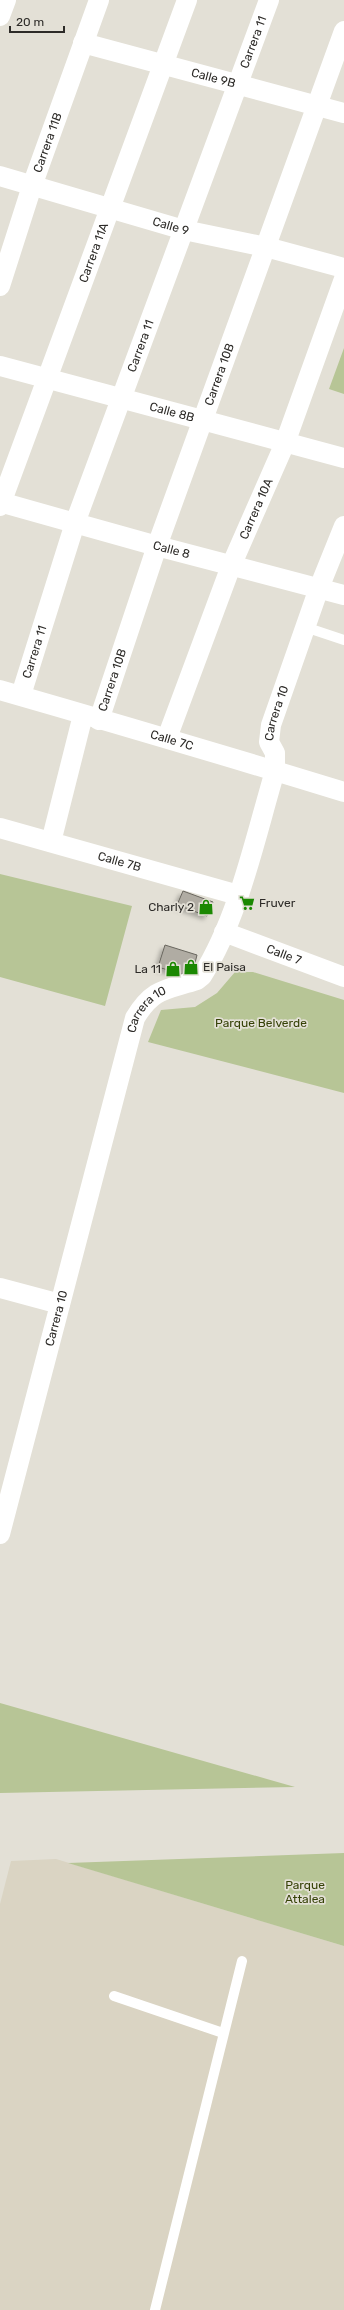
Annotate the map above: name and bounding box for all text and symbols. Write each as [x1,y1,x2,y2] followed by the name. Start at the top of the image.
[10,8,64,34] scale bar
[237,14,269,70] street label: Carrera 11
[16,15,44,29] text: 20 m
[190,65,237,91] street label: Calle 9B
[30,111,65,175] street label: Carrera 11B
[151,214,190,238] street label: Calle 9
[76,221,111,285] street label: Carrera 11A
[125,318,157,374] street label: Carrera 11
[202,341,237,407] street label: Carrera 10B
[148,399,196,425] street label: Calle 8B
[237,476,276,541] street label: Carrera 10A
[151,538,192,561] street label: Calle 8
[20,624,49,680] street label: Carrera 11
[95,647,129,713] street label: Carrera 10B
[262,684,291,742] street label: Carrera 10
[149,727,195,753] street label: Calle 7C
[96,849,143,874] street label: Calle 7B
[238,894,256,912] supermarket icon: Fruver
[259,896,296,910] place label: Fruver
[197,898,215,916] shop icon: Charly 2
[148,900,194,914] place label: Charly 2
[264,942,303,967] street label: Calle 7
[182,958,200,976] shop icon: El Paisa
[164,960,182,978] shop icon: La 11
[203,960,246,974] place label: El Paisa
[134,962,161,976] place label: La 11
[124,983,168,1034] street label: Carrera 10
[215,1016,307,1030] park label: Parque Belverde
[42,1289,70,1348] street label: Carrera 10
[285,1878,325,1906] park label: Parque Attalea

